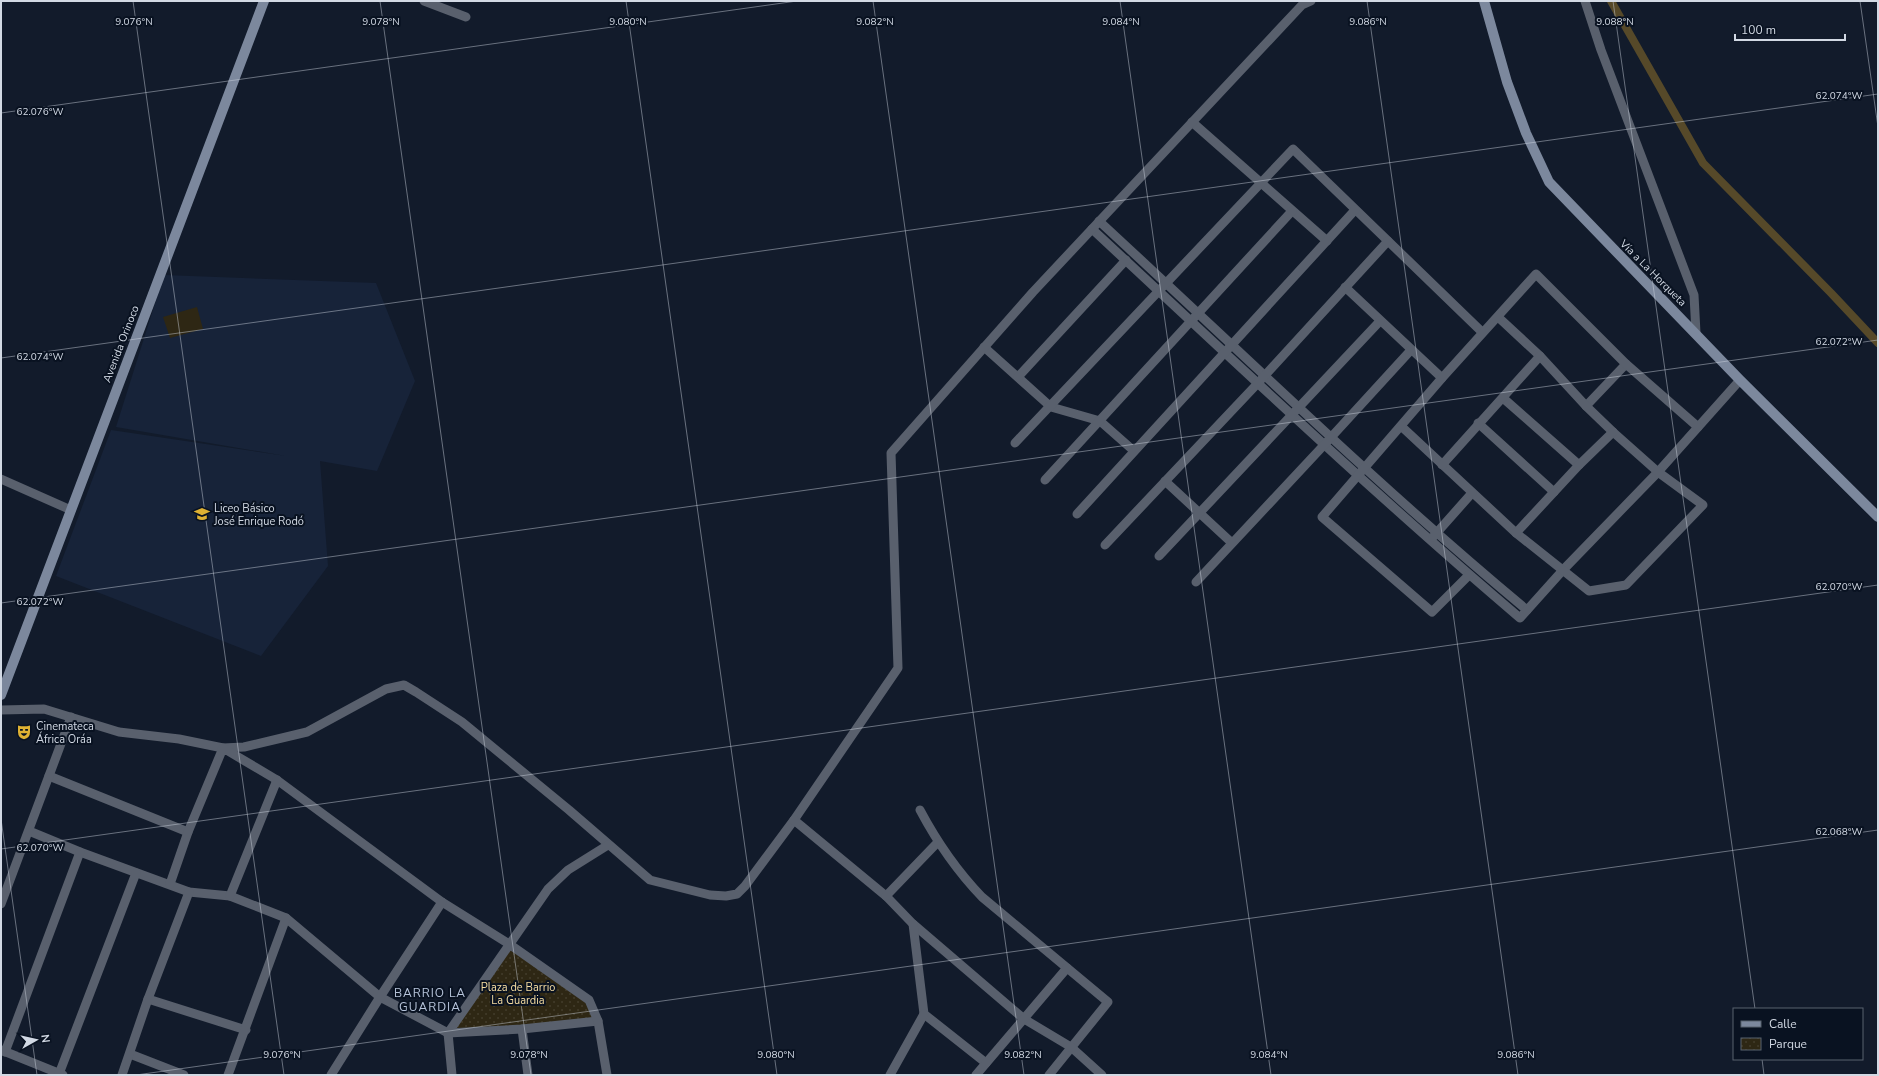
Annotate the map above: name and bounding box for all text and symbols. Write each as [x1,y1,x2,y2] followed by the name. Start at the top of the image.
[115,15,153,29] text: 9.076°N
[362,15,400,29] text: 9.078°N
[609,15,647,29] text: 9.080°N
[856,15,894,29] text: 9.082°N
[1102,15,1140,29] text: 9.084°N
[1349,15,1387,29] text: 9.086°N
[1596,15,1634,29] text: 9.088°N
[1735,16,1845,42] scale bar
[1741,22,1776,38] text: 100 m
[1815,89,1863,103] text: 62.074°W
[16,105,64,119] text: 62.076°W
[1616,236,1690,310] street label: Vía a La Horqueta
[99,303,143,385] street label: Avenida Orinoco
[1815,335,1863,349] text: 62.072°W
[16,350,64,364] text: 62.074°W
[213,501,304,529] place label: Liceo Básico José Enrique Rodó
[193,505,211,523] school or university icon: Liceo Básico José Enrique Rodó
[1815,580,1863,594] text: 62.070°W
[16,595,64,609] text: 62.072°W
[36,719,94,747] place label: Cinemateca África Oráa
[15,723,33,741] theatre icon: Cinemateca África Oráa
[1815,825,1863,839] text: 62.068°W
[16,841,64,855] text: 62.070°W
[481,980,555,1008] park label: Plaza de Barrio La Guardia
[394,985,466,1015] district label: BARRIO LA GUARDIA
[1733,1008,1863,1060] legend
[1769,1016,1797,1032] text: Calle
[16,1020,56,1060] north arrow
[37,1034,53,1044] text: N
[1769,1036,1807,1052] text: Parque
[263,1048,301,1062] text: 9.076°N
[510,1048,548,1062] text: 9.078°N
[757,1048,795,1062] text: 9.080°N
[1004,1048,1042,1062] text: 9.082°N
[1250,1048,1288,1062] text: 9.084°N
[1497,1048,1535,1062] text: 9.086°N

